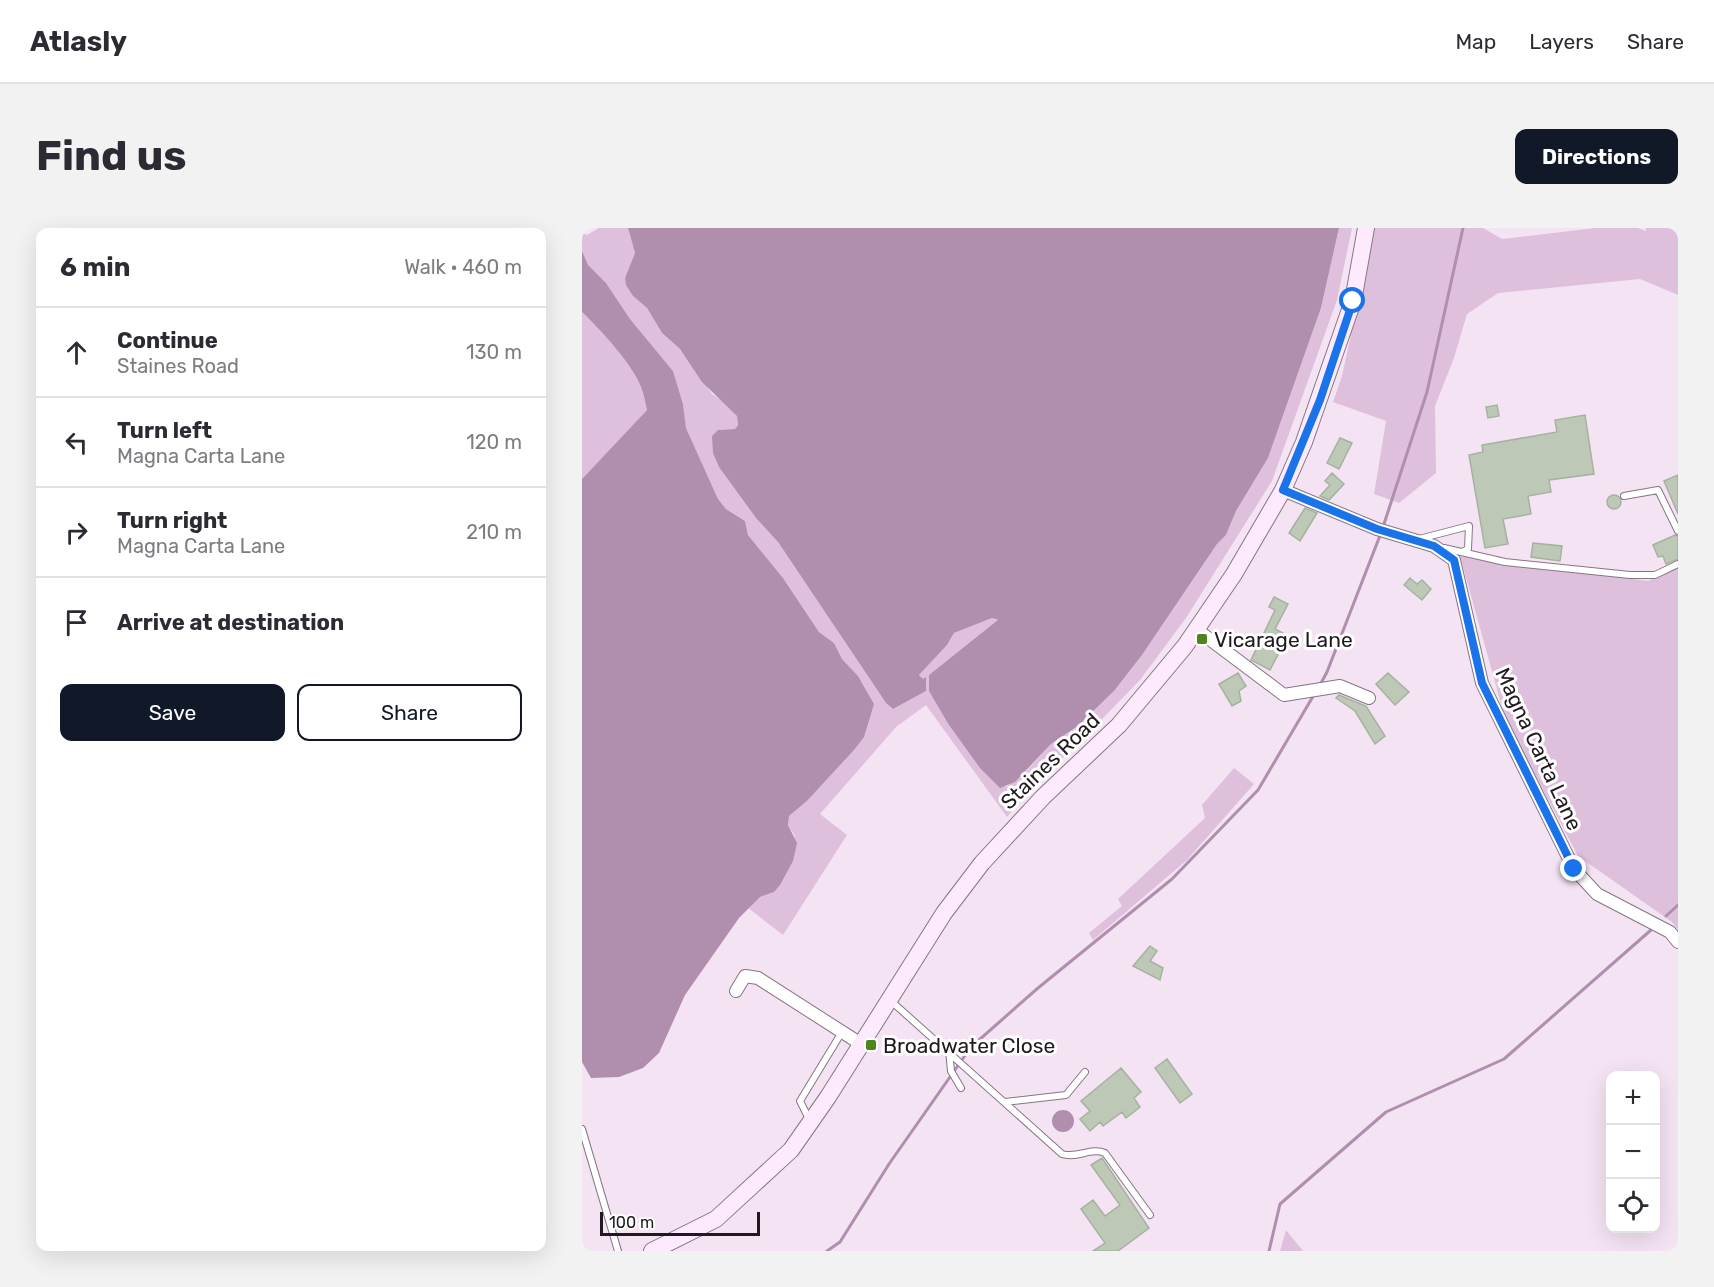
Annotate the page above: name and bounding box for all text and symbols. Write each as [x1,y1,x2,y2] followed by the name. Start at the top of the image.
[30,25,127,58] text: Atlasly
[1455,29,1496,54] text: Map
[1529,29,1594,54] text: Layers
[1627,29,1684,54] text: Share
[1515,129,1678,184] button: Directions
[36,131,187,181] text: Find us
[60,252,130,283] text: 6 min
[404,255,522,279] text: Walk · 460 m
[1339,287,1365,313] route start
[117,327,218,354] text: Continue
[60,336,93,369] icon: ahead
[466,340,522,364] text: 130 m
[117,354,239,378] text: Staines Road
[117,417,212,444] text: Turn left
[60,426,93,459] icon: left
[466,430,522,454] text: 120 m
[117,444,285,468] text: Magna Carta Lane
[117,507,227,534] text: Turn right
[60,516,93,549] icon: right
[466,520,522,544] text: 210 m
[117,534,285,558] text: Magna Carta Lane
[60,606,93,639] icon: arrive
[117,609,344,636] text: Arrive at destination
[1214,627,1353,652] place label: Vicarage Lane
[1195,632,1209,646] marker: Vicarage Lane
[1490,664,1588,834] street label: Magna Carta Lane
[60,684,285,741] button: Save
[297,684,522,741] button: Share
[995,708,1105,814] street label: Staines Road
[1560,855,1586,881] route end
[883,1033,1055,1058] place label: Broadwater Close
[864,1038,878,1052] marker: Broadwater Close
[1606,1071,1660,1233] map controls
[1606,1071,1660,1125] button: +
[1606,1125,1660,1179] button: −
[1606,1179,1660,1233] button: locate
[600,1209,760,1236] scale bar
[609,1213,654,1232] text: 100 m

